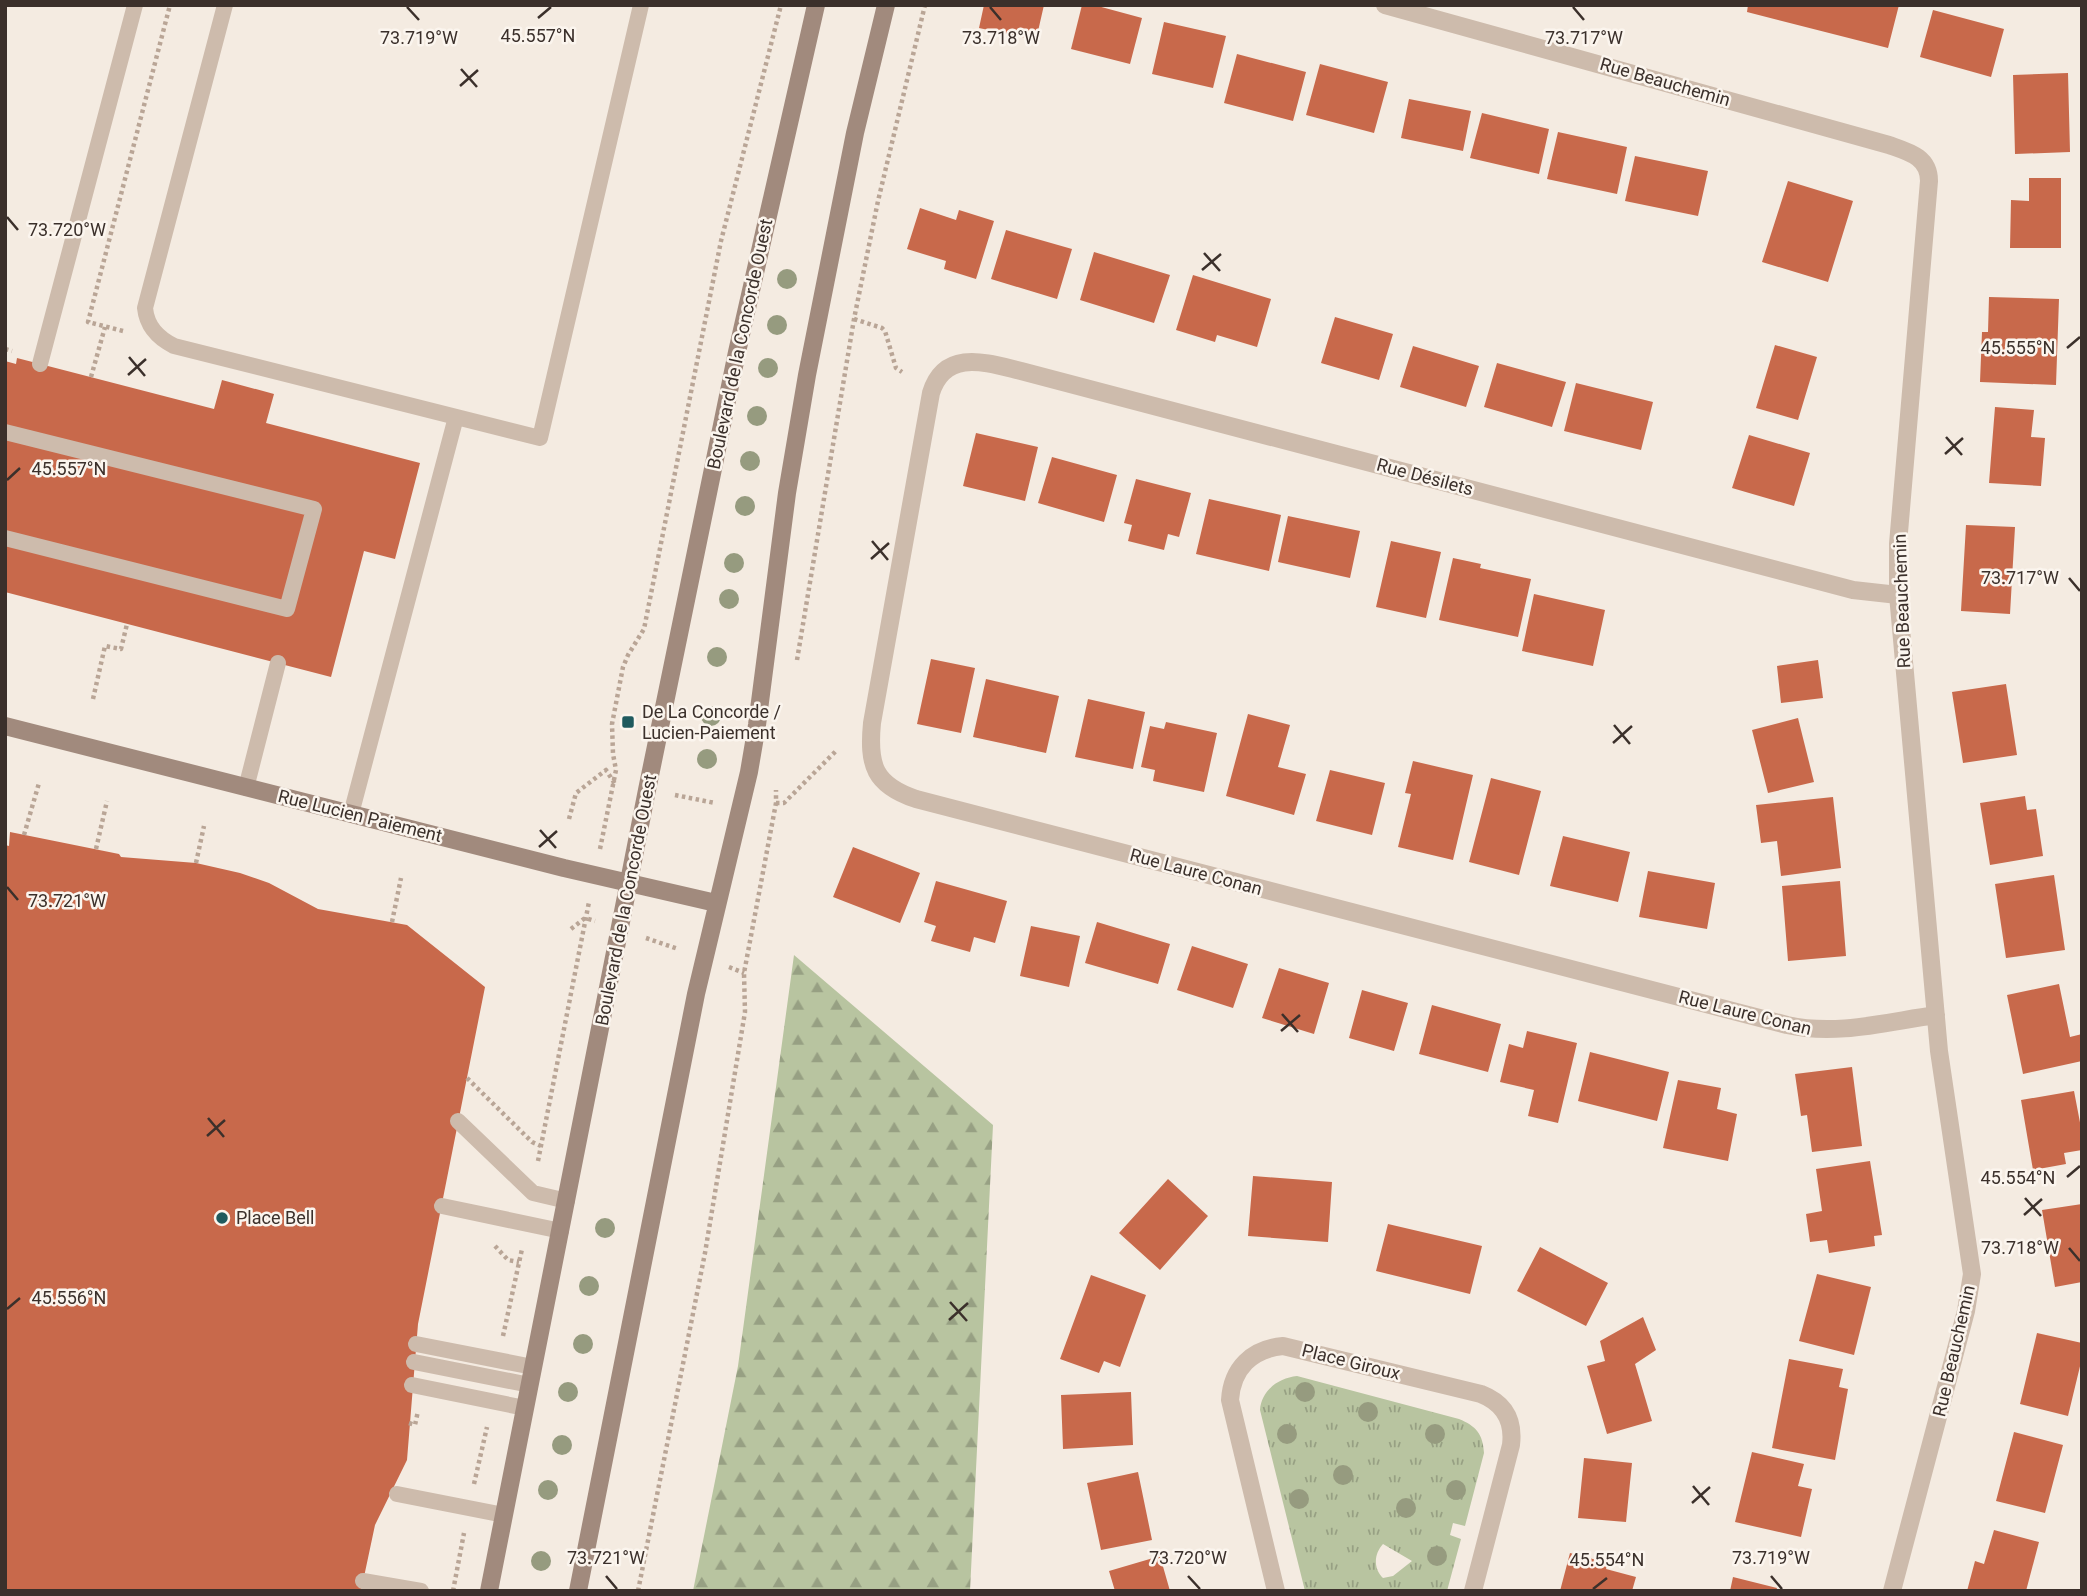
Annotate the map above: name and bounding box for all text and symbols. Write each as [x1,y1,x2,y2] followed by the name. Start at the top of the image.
[501,25,575,46] text: 45.557°N
[380,27,458,48] text: 73.719°W
[962,27,1040,48] text: 73.718°W
[1545,27,1623,48] text: 73.717°W
[1598,53,1733,110] street label: Rue Beauchemin
[703,217,776,471] street label: Boulevard de la Concorde Ouest
[28,219,106,240] text: 73.720°W
[1981,337,2055,358] text: 45.555°N
[1375,454,1476,499] street label: Rue Désilets
[32,458,106,479] text: 45.557°N
[1889,533,1914,669] street label: Rue Beauchemin
[1981,567,2059,588] text: 73.717°W
[642,701,781,743] place label: De La Concorde / Lucien-Paiement
[620,714,636,730] marker: De La Concorde / Lucien-Paiement
[591,772,660,1027] street label: Boulevard de la Concorde Ouest
[276,785,444,846] street label: Rue Lucien Paiement
[1128,844,1265,899] street label: Rue Laure Conan
[28,890,106,911] text: 73.721°W
[1677,986,1814,1039] street label: Rue Laure Conan
[1981,1167,2055,1188] text: 45.554°N
[236,1207,314,1228] place label: Place Bell
[214,1210,230,1226] marker: Place Bell
[1981,1237,2059,1258] text: 73.718°W
[1928,1283,1979,1419] street label: Rue Beauchemin
[32,1287,106,1308] text: 45.556°N
[1300,1339,1403,1384] street label: Place Giroux
[567,1547,645,1568] text: 73.721°W
[1149,1547,1227,1568] text: 73.720°W
[1732,1547,1810,1568] text: 73.719°W
[1570,1549,1644,1570] text: 45.554°N

